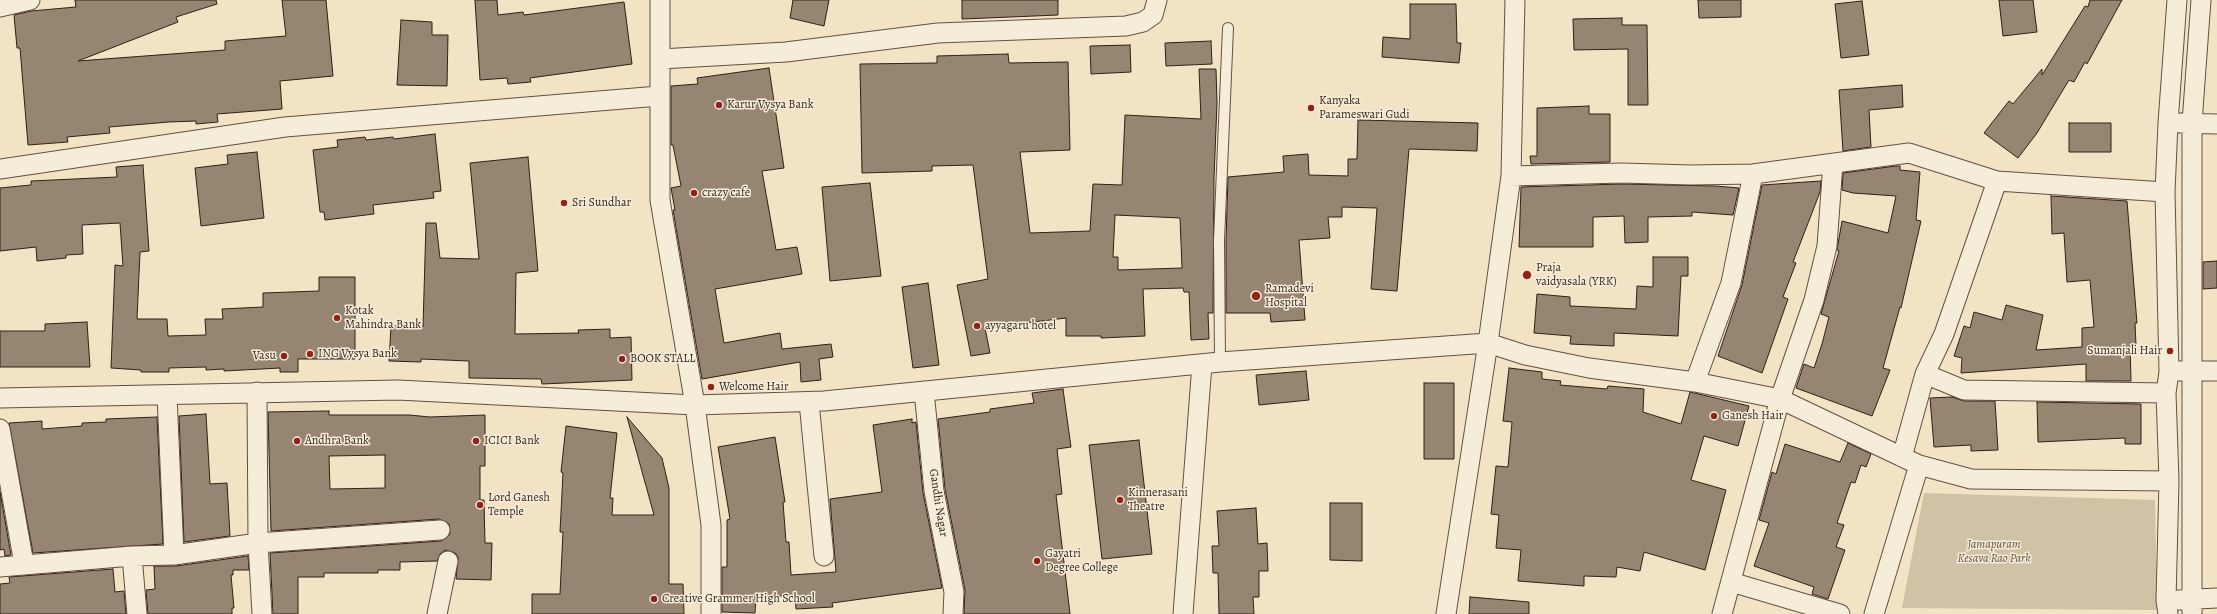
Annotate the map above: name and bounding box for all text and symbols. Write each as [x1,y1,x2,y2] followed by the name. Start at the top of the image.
[1319,94,1410,122] place label: Kanyaka Parameswari Gudi
[727,98,814,112] place label: Karur Vysya Bank
[714,100,724,110] marker: Karur Vysya Bank
[1306,103,1316,113] marker: Kanyaka Parameswari Gudi
[702,186,750,200] place label: crazy cafe
[689,188,699,198] marker: crazy cafe
[572,196,631,210] place label: Sri Sundhar
[559,198,569,208] marker: Sri Sundhar
[1536,261,1617,289] place label: Praja vaidyasala (YRK)
[1521,269,1533,281] marker: Praja vaidyasala (YRK)
[1265,282,1314,310] place label: Ramadevi Hospital
[1250,290,1262,302] marker: Ramadevi Hospital
[345,304,421,332] place label: Kotak Mahindra Bank
[332,313,342,323] marker: Kotak Mahindra Bank
[985,319,1056,333] place label: ayyagaru hotel
[972,321,982,331] marker: ayyagaru hotel
[2087,344,2162,358] place label: Sumanjali Hair
[2165,346,2175,356] marker: Sumanjali Hair
[318,347,397,361] place label: ING Vysya Bank
[253,349,276,363] place label: Vasu
[305,349,315,359] marker: ING Vysya Bank
[279,351,289,361] marker: Vasu
[630,352,695,366] place label: BOOK STALL
[617,354,627,364] marker: BOOK STALL
[719,380,789,394] place label: Welcome Hair
[706,382,716,392] marker: Welcome Hair
[1722,409,1783,423] place label: Ganesh Hair
[1709,411,1719,421] marker: Ganesh Hair
[305,434,369,448] place label: Andhra Bank
[484,434,540,448] place label: ICICI Bank
[292,436,302,446] marker: Andhra Bank
[471,436,481,446] marker: ICICI Bank
[926,468,950,538] street label: Gandhi Nagar
[1128,486,1188,514] place label: Kinnerasani Theatre
[488,491,550,519] place label: Lord Ganesh Temple
[1115,495,1125,505] marker: Kinnerasani Theatre
[475,500,485,510] marker: Lord Ganesh Temple
[1957,538,2031,566] park label: Jamapuram Kesava Rao Park
[1045,547,1118,575] place label: Gayatri Degree College
[1032,556,1042,566] marker: Gayatri Degree College
[662,592,815,606] place label: Creative Grammer High School
[649,594,659,604] marker: Creative Grammer High School

